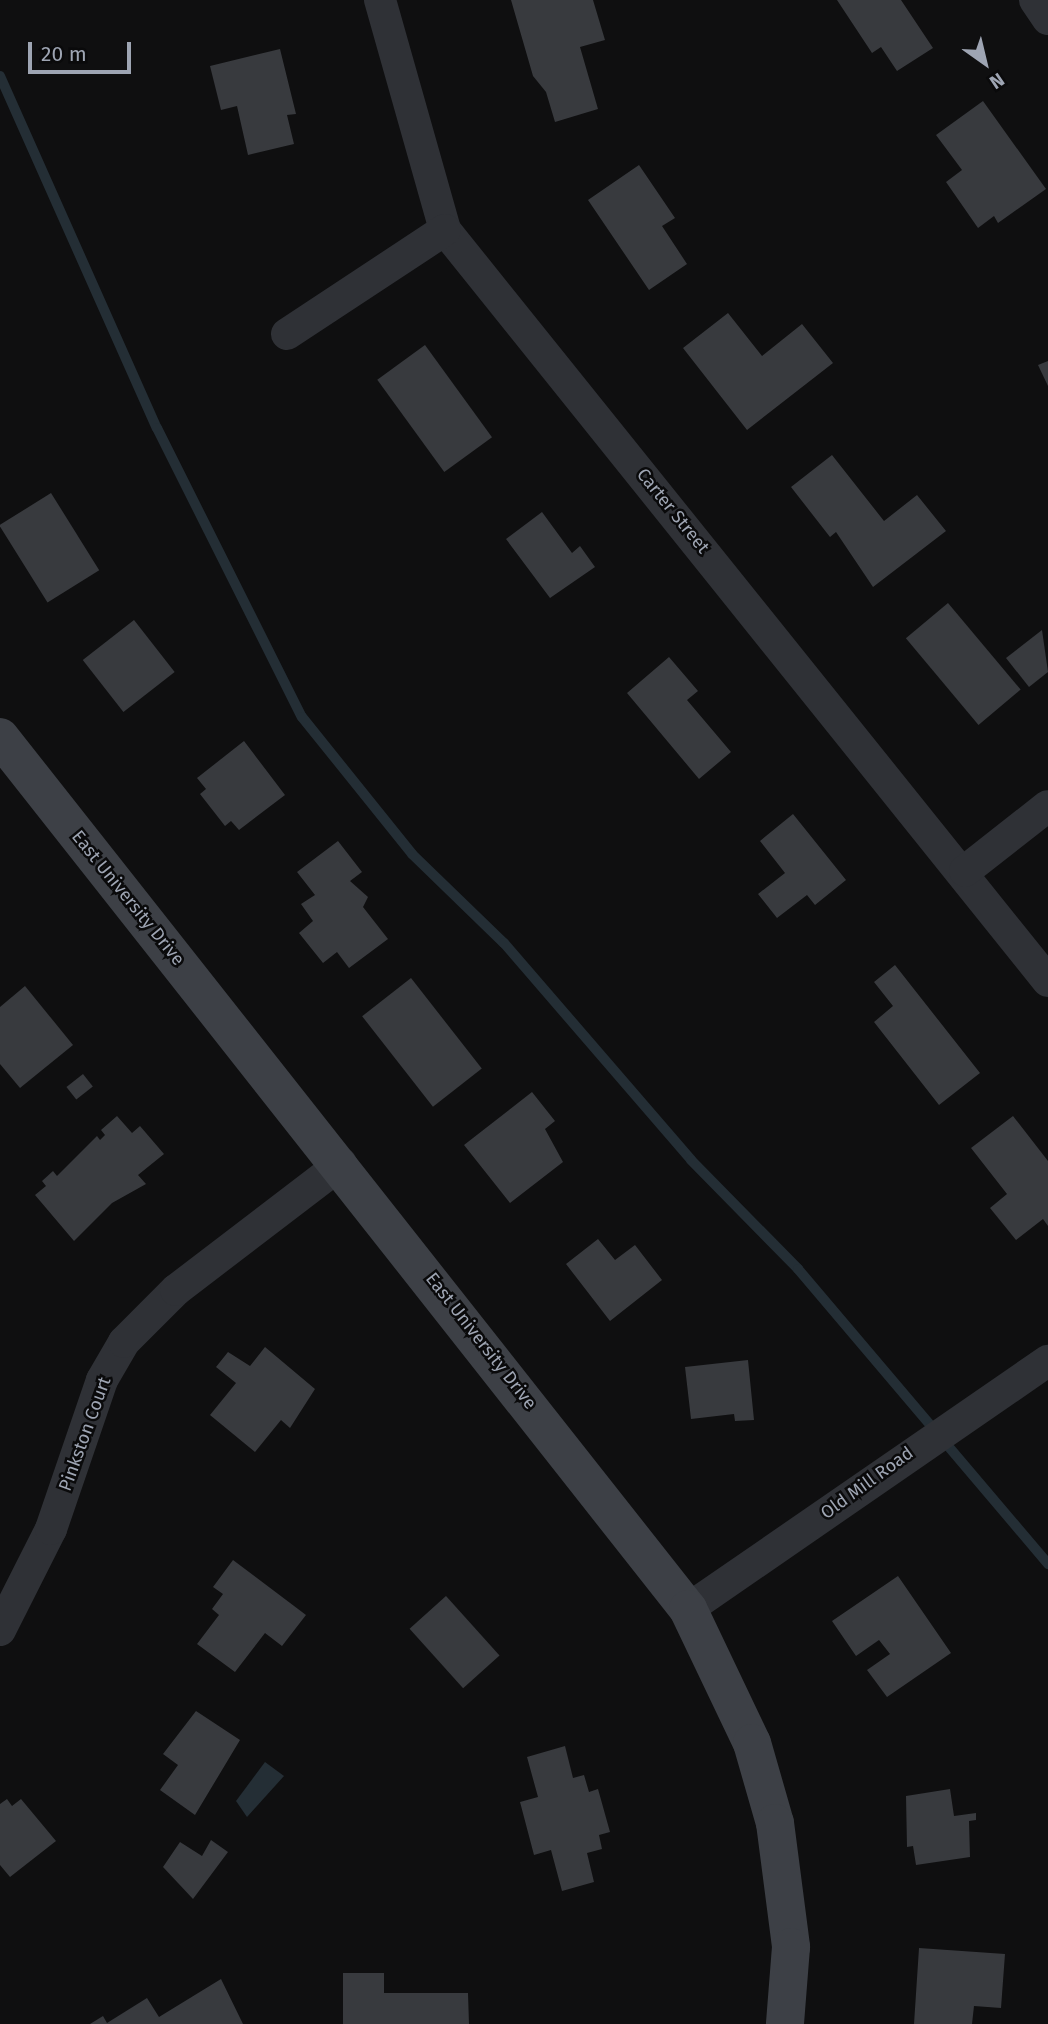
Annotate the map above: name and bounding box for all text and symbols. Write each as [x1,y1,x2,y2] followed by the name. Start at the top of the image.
[32,28,135,72] scale bar
[950,28,1020,98] north arrow
[41,41,87,67] text: 20 m
[985,68,1009,94] text: N
[632,464,714,558] street label: Carter Street
[67,826,189,970] street label: East University Drive
[421,1268,541,1414] street label: East University Drive
[54,1374,116,1494] street label: Pinkston Court
[817,1442,917,1524] street label: Old Mill Road

